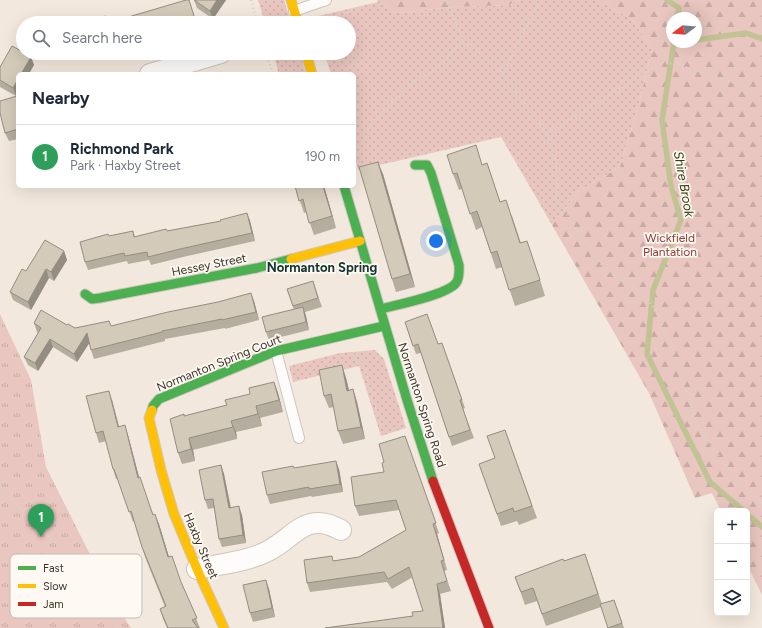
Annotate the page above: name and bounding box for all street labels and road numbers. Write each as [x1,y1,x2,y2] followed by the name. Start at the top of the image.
[170,251,248,279] street label: Hessey Street
[155,331,284,394] street label: Normanton Spring Court
[395,341,449,469] street label: Normanton Spring Road
[181,511,221,582] street label: Haxby Street

